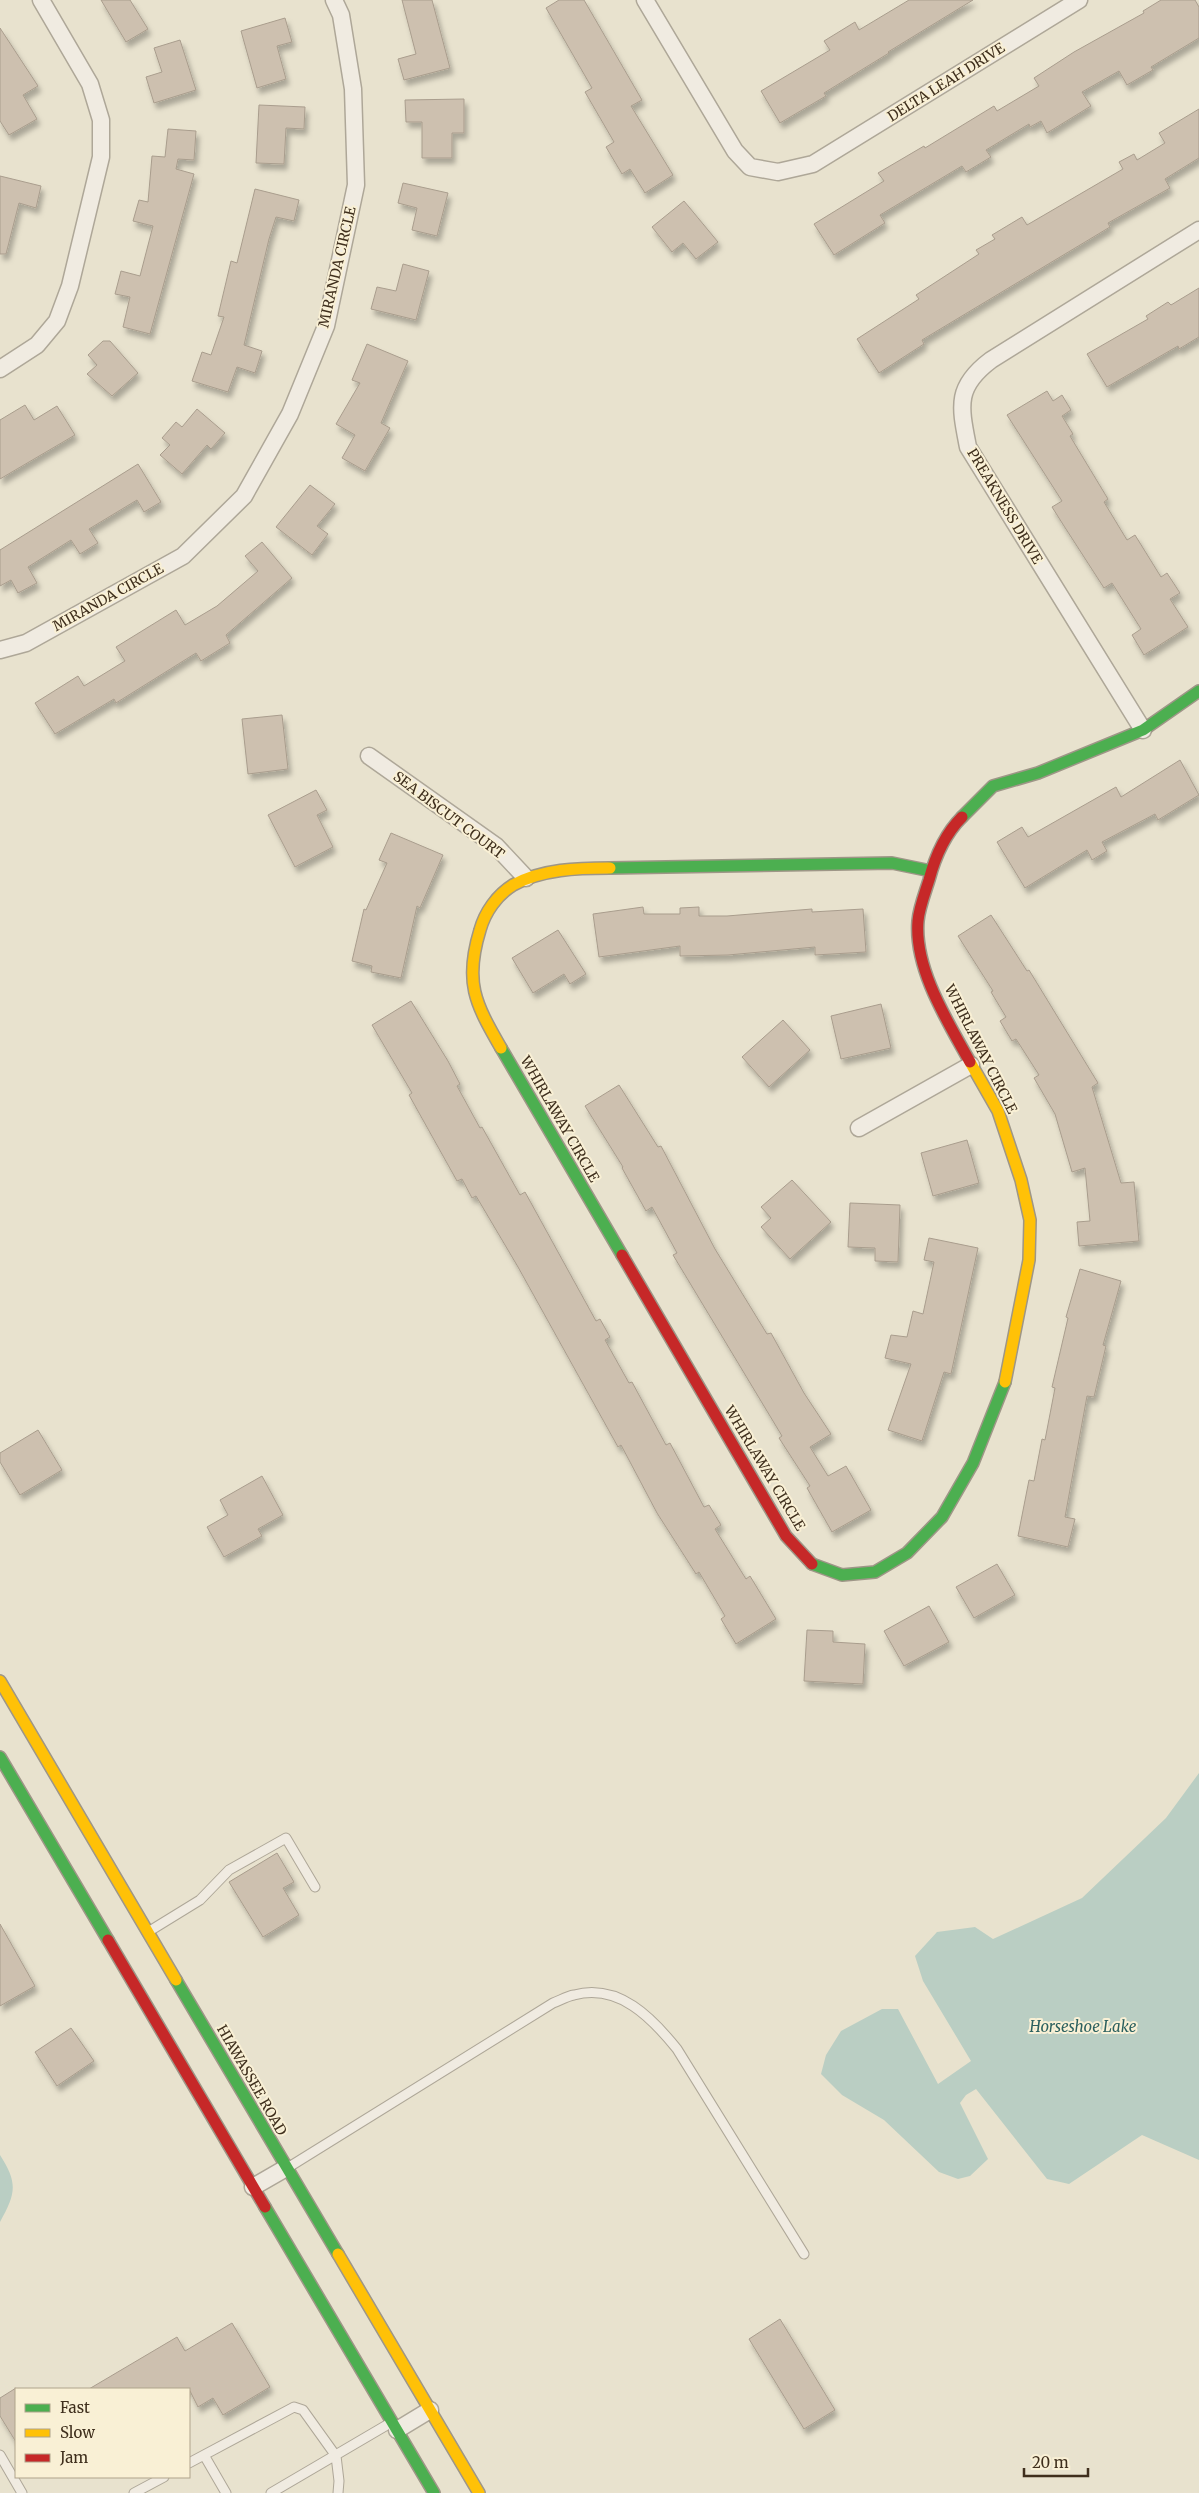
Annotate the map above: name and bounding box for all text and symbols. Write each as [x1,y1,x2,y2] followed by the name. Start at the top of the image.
[884,39,1008,125] street label: DELTA LEAH DRIVE
[314,205,360,329] street label: MIRANDA CIRCLE
[963,445,1047,567] street label: PREAKNESS DRIVE
[49,559,167,635] street label: MIRANDA CIRCLE
[390,767,508,863] street label: SEA BISCUT COURT
[940,981,1021,1117] street label: WHIRLAWAY CIRCLE
[516,1052,603,1185] street label: WHIRLAWAY CIRCLE
[720,1401,809,1534] street label: WHIRLAWAY CIRCLE
[1029,2017,1137,2036] water label: Horseshoe Lake
[213,2021,291,2139] street label: HIAWASSEE ROAD
[15,2388,190,2478] legend
[60,2398,90,2417] text: Fast
[60,2423,95,2442] text: Slow
[1024,2446,1088,2478] scale bar
[59,2448,88,2467] text: Jam
[1032,2453,1069,2472] text: 20 m

